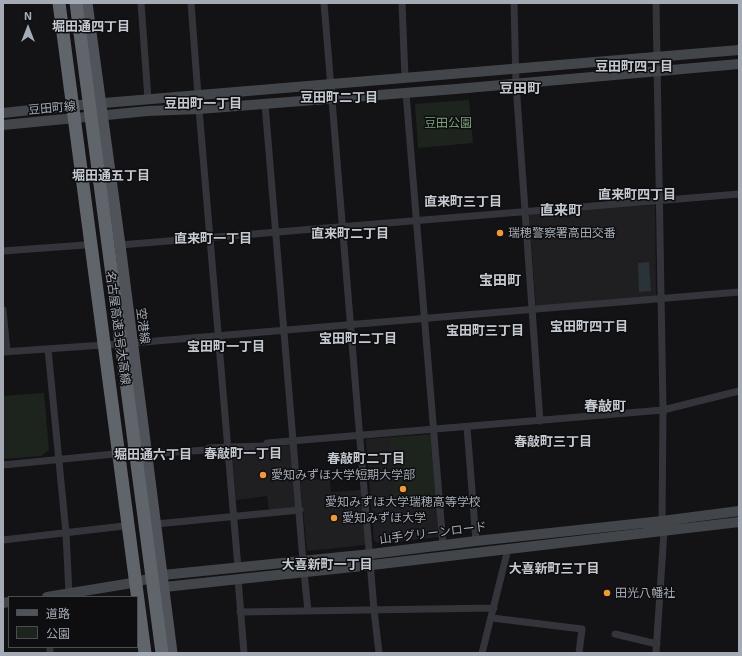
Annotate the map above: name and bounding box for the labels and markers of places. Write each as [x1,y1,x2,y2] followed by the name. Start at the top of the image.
[508,226,616,240] place label: 瑞穂警察署高田交番
[495,228,505,238] marker: 瑞穂警察署高田交番
[271,468,415,482] place label: 愛知みずほ大学短期大学部
[258,470,268,480] marker: 愛知みずほ大学短期大学部
[398,484,408,494] marker: 愛知みずほ大学瑞穂高等学校
[325,495,481,509] place label: 愛知みずほ大学瑞穂高等学校
[342,511,426,525] place label: 愛知みずほ大学
[329,513,339,523] marker: 愛知みずほ大学
[615,586,675,600] place label: 田光八幡社
[602,588,612,598] marker: 田光八幡社

